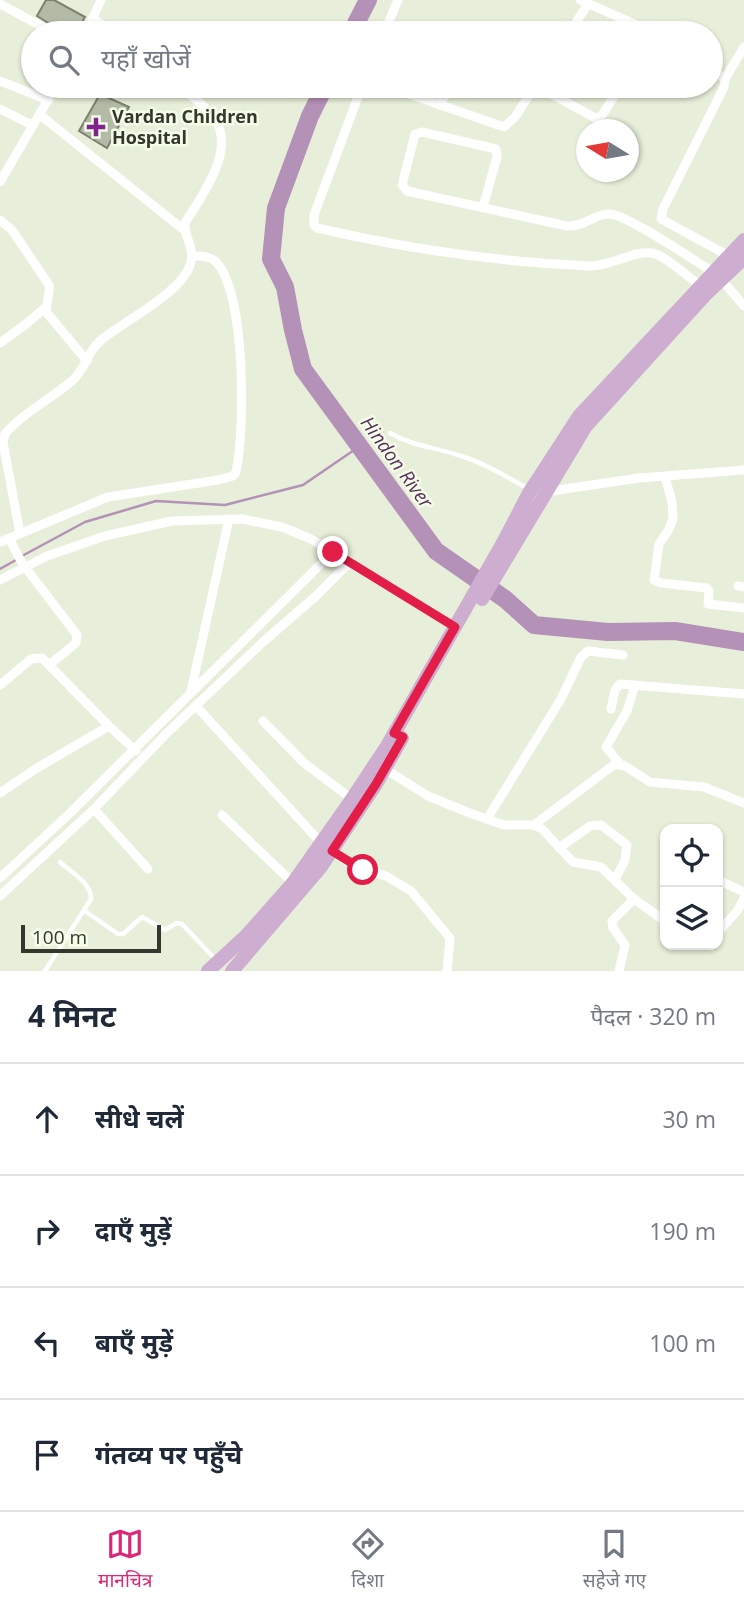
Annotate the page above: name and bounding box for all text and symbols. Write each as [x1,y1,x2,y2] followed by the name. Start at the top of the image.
[21,21,723,98] search box
[101,40,191,76] text: यहाँ खोजें
[45,41,83,79] icon: search
[112,104,258,149] place label: Vardan Children Hospital
[86,117,106,137] marker: Vardan Children Hospital
[576,119,639,182] north arrow
[355,411,440,514] water label: Hindon River
[317,536,348,567] route end
[660,824,723,950] map controls
[660,824,723,887] button: locate
[347,854,378,885] route start
[660,887,723,950] button: layers
[21,922,161,954] scale bar
[32,924,87,950] text: 100 m
[28,995,116,1036] text: 4 मिनट
[590,1000,716,1032] text: पैदल · 320 m
[28,1100,66,1138] icon: ahead
[95,1100,184,1136] text: सीधे चलें
[662,1103,716,1135] text: 30 m
[28,1212,66,1250] icon: right
[95,1212,172,1248] text: दाएँ मुड़ें
[649,1215,716,1247] text: 190 m
[28,1324,66,1362] icon: left
[95,1324,173,1360] text: बाएँ मुड़ें
[649,1327,716,1359] text: 100 m
[28,1436,66,1474] icon: arrive
[95,1436,242,1472] text: गंतव्य पर पहुँचे
[98,1525,152,1595] tab: मानचित्र
[349,1525,387,1595] tab: दिशा
[583,1525,646,1595] tab: सहेजे गए

